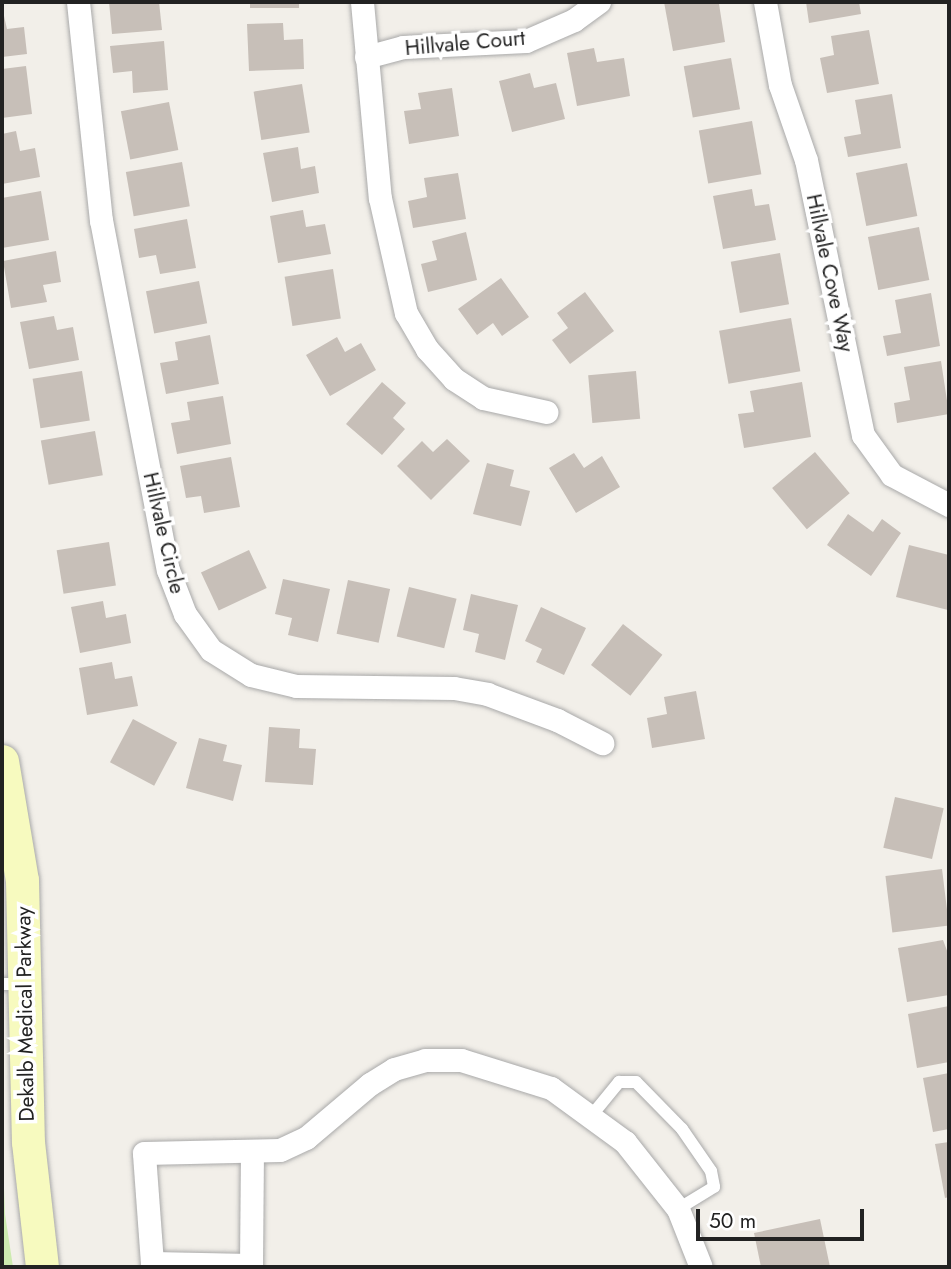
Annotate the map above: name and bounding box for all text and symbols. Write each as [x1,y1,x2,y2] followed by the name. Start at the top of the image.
[404,25,526,61] street label: Hillvale Court
[801,192,859,354] street label: Hillvale Cove Way
[138,470,190,596] street label: Hillvale Circle
[11,906,39,1122] street label: Dekalb Medical Parkway
[699,1196,867,1240] scale bar
[709,1206,756,1236] text: 50 m

